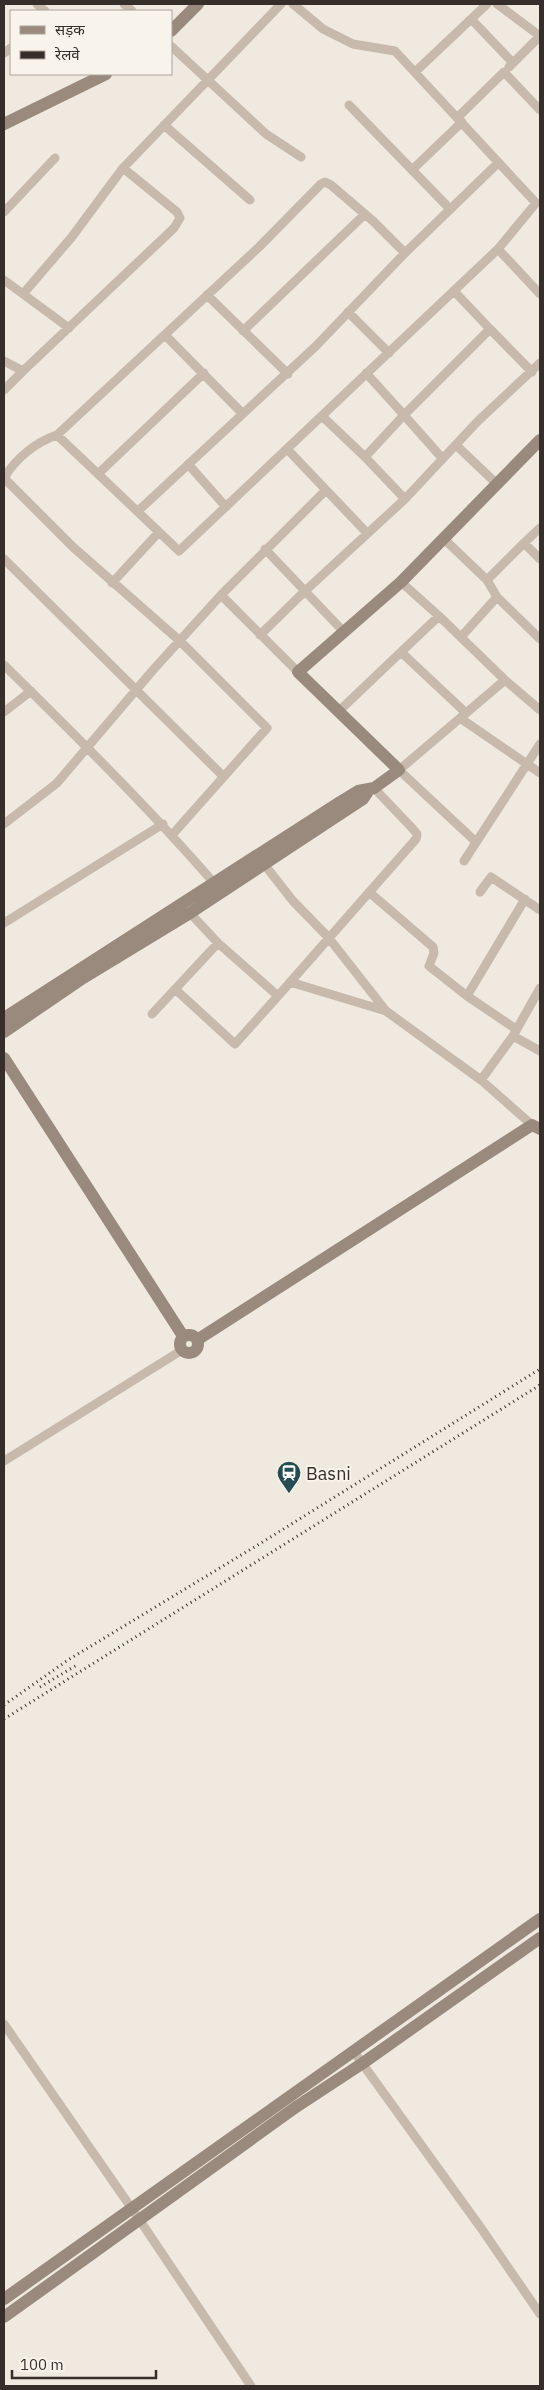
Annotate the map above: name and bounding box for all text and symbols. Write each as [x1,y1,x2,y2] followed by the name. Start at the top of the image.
[10,10,172,75] legend
[55,20,85,39] text: सड़क
[54,45,80,64] text: रेलवे
[276,1460,302,1494] station icon: Basni
[306,1462,351,1485] place label: Basni
[12,2348,156,2380] scale bar
[20,2355,64,2374] text: 100 m

